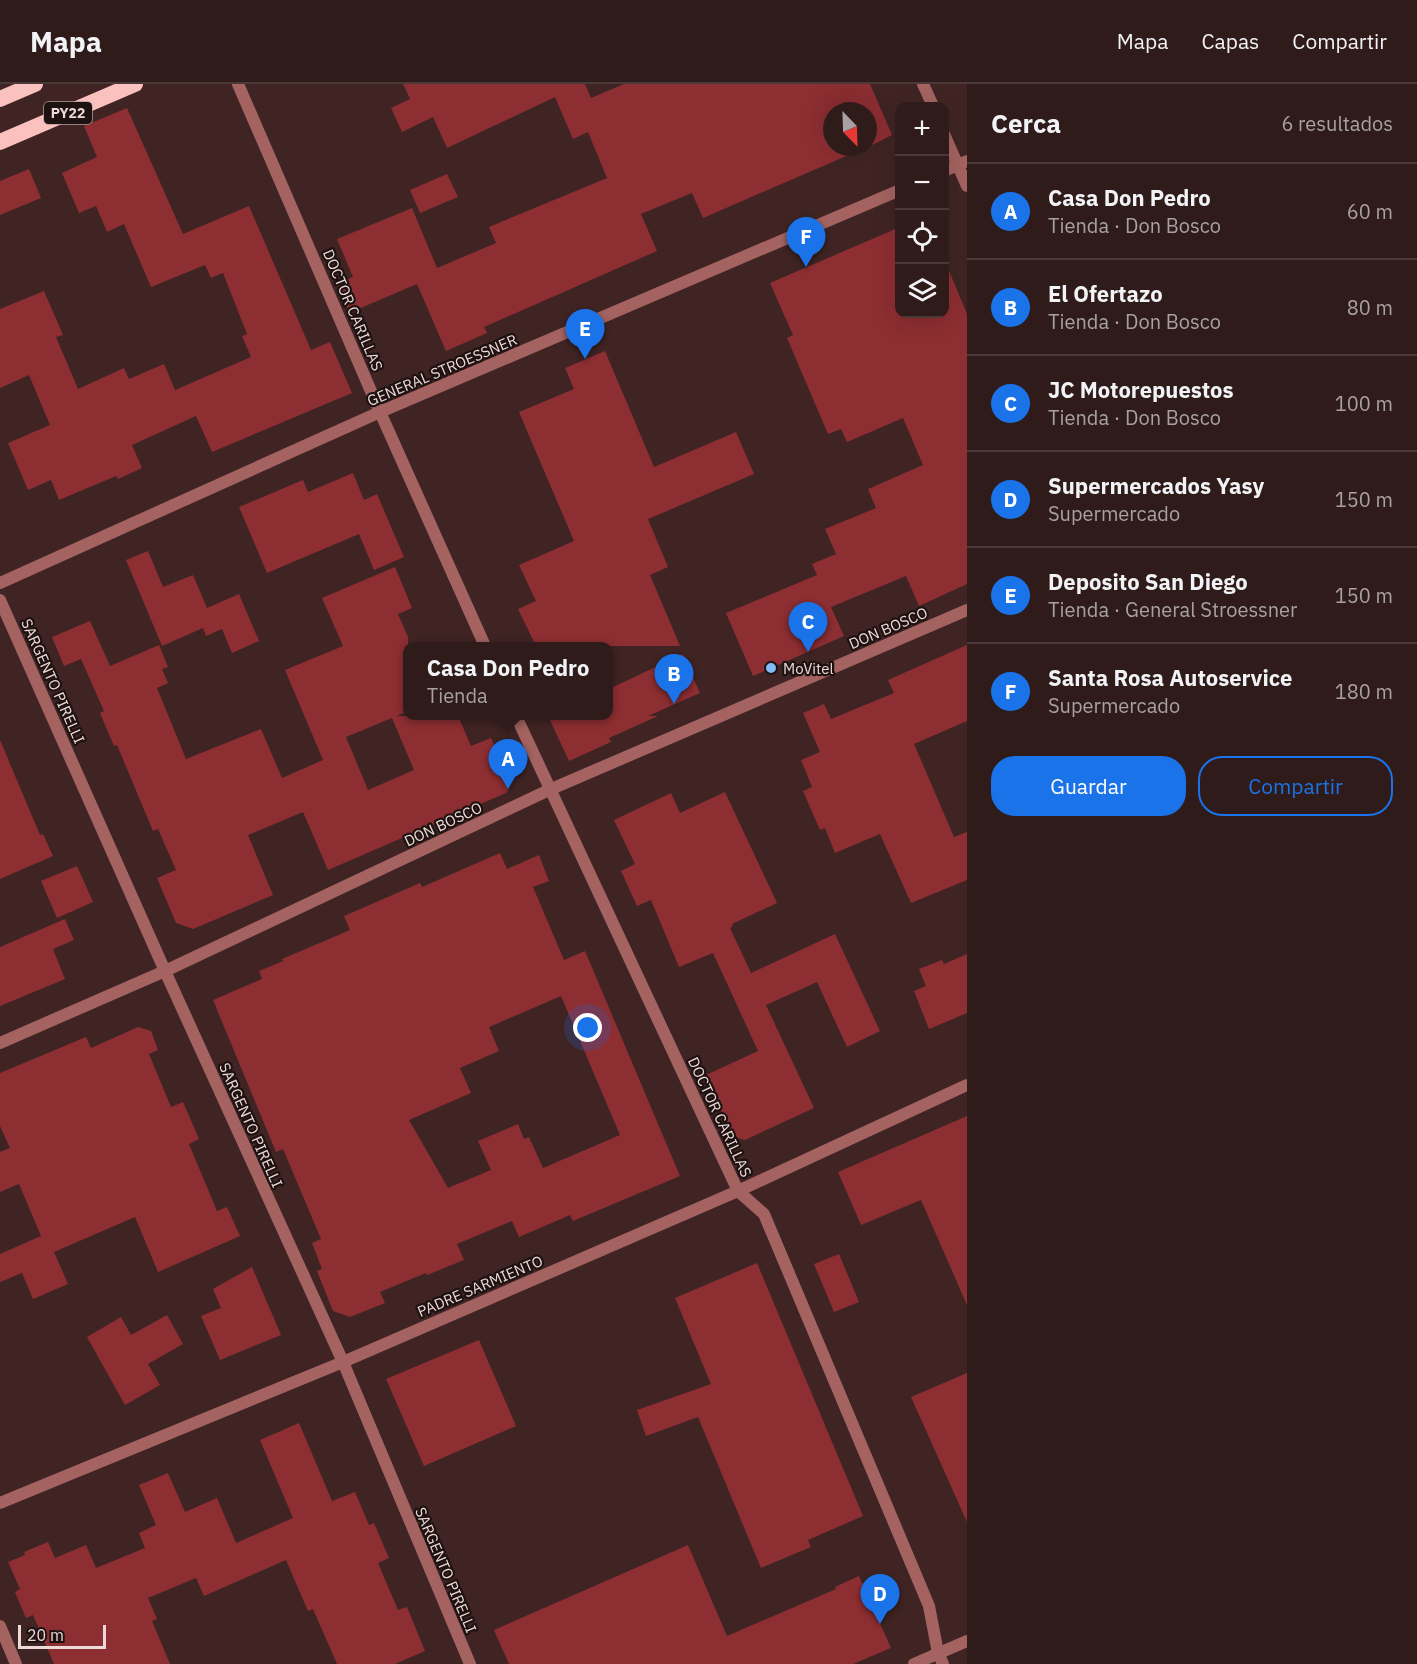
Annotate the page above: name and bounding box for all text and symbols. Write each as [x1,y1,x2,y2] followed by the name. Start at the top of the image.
[30,23,102,60] text: Mapa
[1117,27,1168,55] text: Mapa
[1201,27,1259,55] text: Capas
[1292,27,1387,55] text: Compartir
[44,102,92,124] road number: PY22
[823,102,877,156] north arrow
[895,102,949,318] map controls
[895,102,949,156] button: +
[991,106,1061,140] text: Cerca
[1281,110,1393,137] text: 6 resultados
[895,156,949,210] button: −
[1048,183,1211,212] text: Casa Don Pedro
[1004,198,1017,225] text: A
[1347,198,1393,225] text: 60 m
[895,210,949,264] button: locate
[1048,212,1221,239] text: Tienda · Don Bosco
[786,218,826,267] pin: F
[319,246,387,374] street label: DOCTOR CARILLAS
[895,264,949,318] button: layers
[1048,279,1163,308] text: El Ofertazo
[1004,294,1017,321] text: B
[1347,294,1393,321] text: 80 m
[1048,308,1221,335] text: Tienda · Don Bosco
[566,310,604,359] pin: E
[364,330,520,410] street label: GENERAL STROESSNER
[1048,375,1234,404] text: JC Motorepuestos
[1004,390,1017,417] text: C
[1335,390,1393,417] text: 100 m
[1048,404,1221,431] text: Tienda · Don Bosco
[1048,471,1264,500] text: Supermercados Yasy
[1004,486,1017,513] text: D
[1335,486,1393,513] text: 150 m
[1048,500,1180,527] text: Supermercado
[1048,567,1248,596] text: Deposito San Diego
[1004,582,1017,609] text: E
[1335,582,1393,609] text: 150 m
[1048,596,1297,623] text: Tienda · General Stroessner
[788,602,828,652] pin: C
[846,603,930,653] street label: DON BOSCO
[17,616,89,746] street label: SARGENTO PIRELLI
[403,642,613,720] popup
[427,653,589,682] text: Casa Don Pedro
[654,654,694,704] pin: B
[783,659,834,678] place label: MoVitel
[764,661,778,675] marker: MoVitel
[1048,663,1292,692] text: Santa Rosa Autoservice
[1005,678,1016,705] text: F
[1335,678,1393,705] text: 180 m
[427,682,488,709] text: Tienda
[1048,692,1180,719] text: Supermercado
[488,740,528,789] pin: A
[991,756,1186,816] button: Guardar
[1198,756,1393,816] button: Compartir
[401,798,485,850] street label: DON BOSCO
[573,1013,602,1042] your location
[684,1054,756,1180] street label: DOCTOR CARILLAS
[215,1060,287,1190] street label: SARGENTO PIRELLI
[414,1251,546,1321] street label: PADRE SARMIENTO
[411,1504,481,1636] street label: SARGENTO PIRELLI
[860,1574,900,1624] pin: D
[18,1622,106,1650] scale bar
[27,1625,64,1645] text: 20 m

